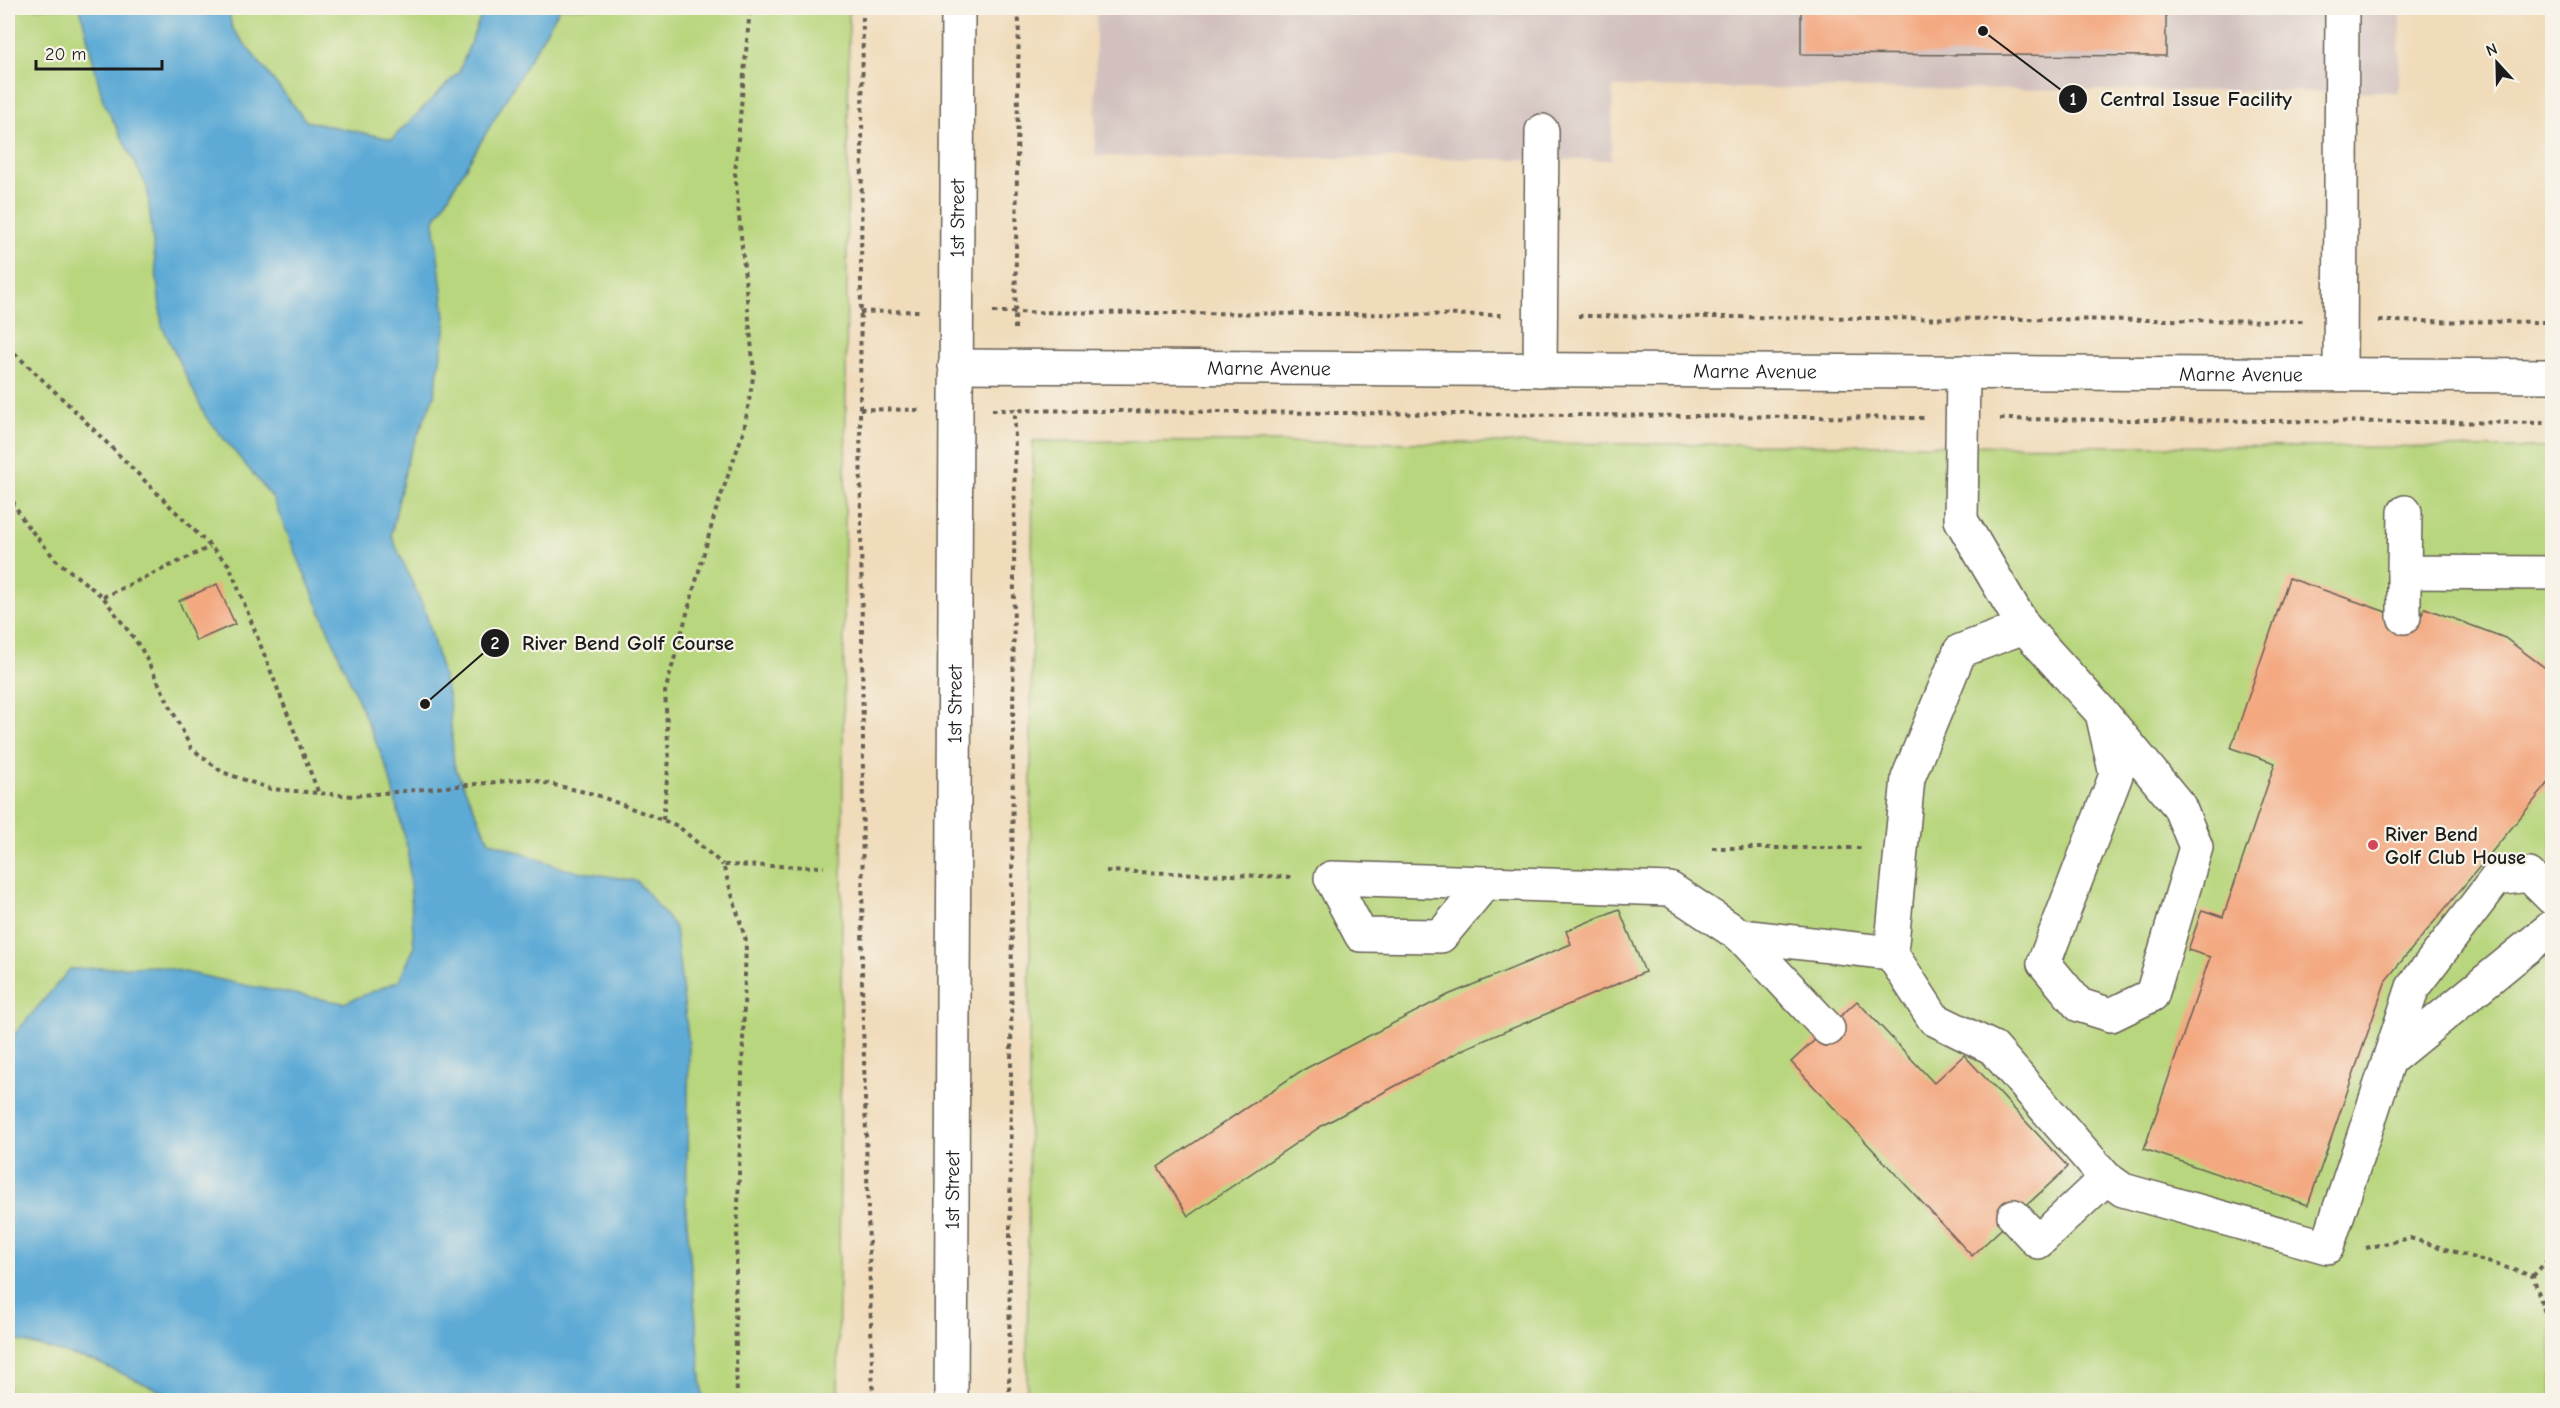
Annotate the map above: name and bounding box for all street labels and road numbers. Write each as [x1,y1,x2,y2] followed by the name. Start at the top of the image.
[946,177,969,257] street label: 1st Street
[1207,357,1331,380] street label: Marne Avenue
[1693,360,1817,383] street label: Marne Avenue
[2179,363,2303,386] street label: Marne Avenue
[943,663,967,743] street label: 1st Street
[941,1149,964,1229] street label: 1st Street

